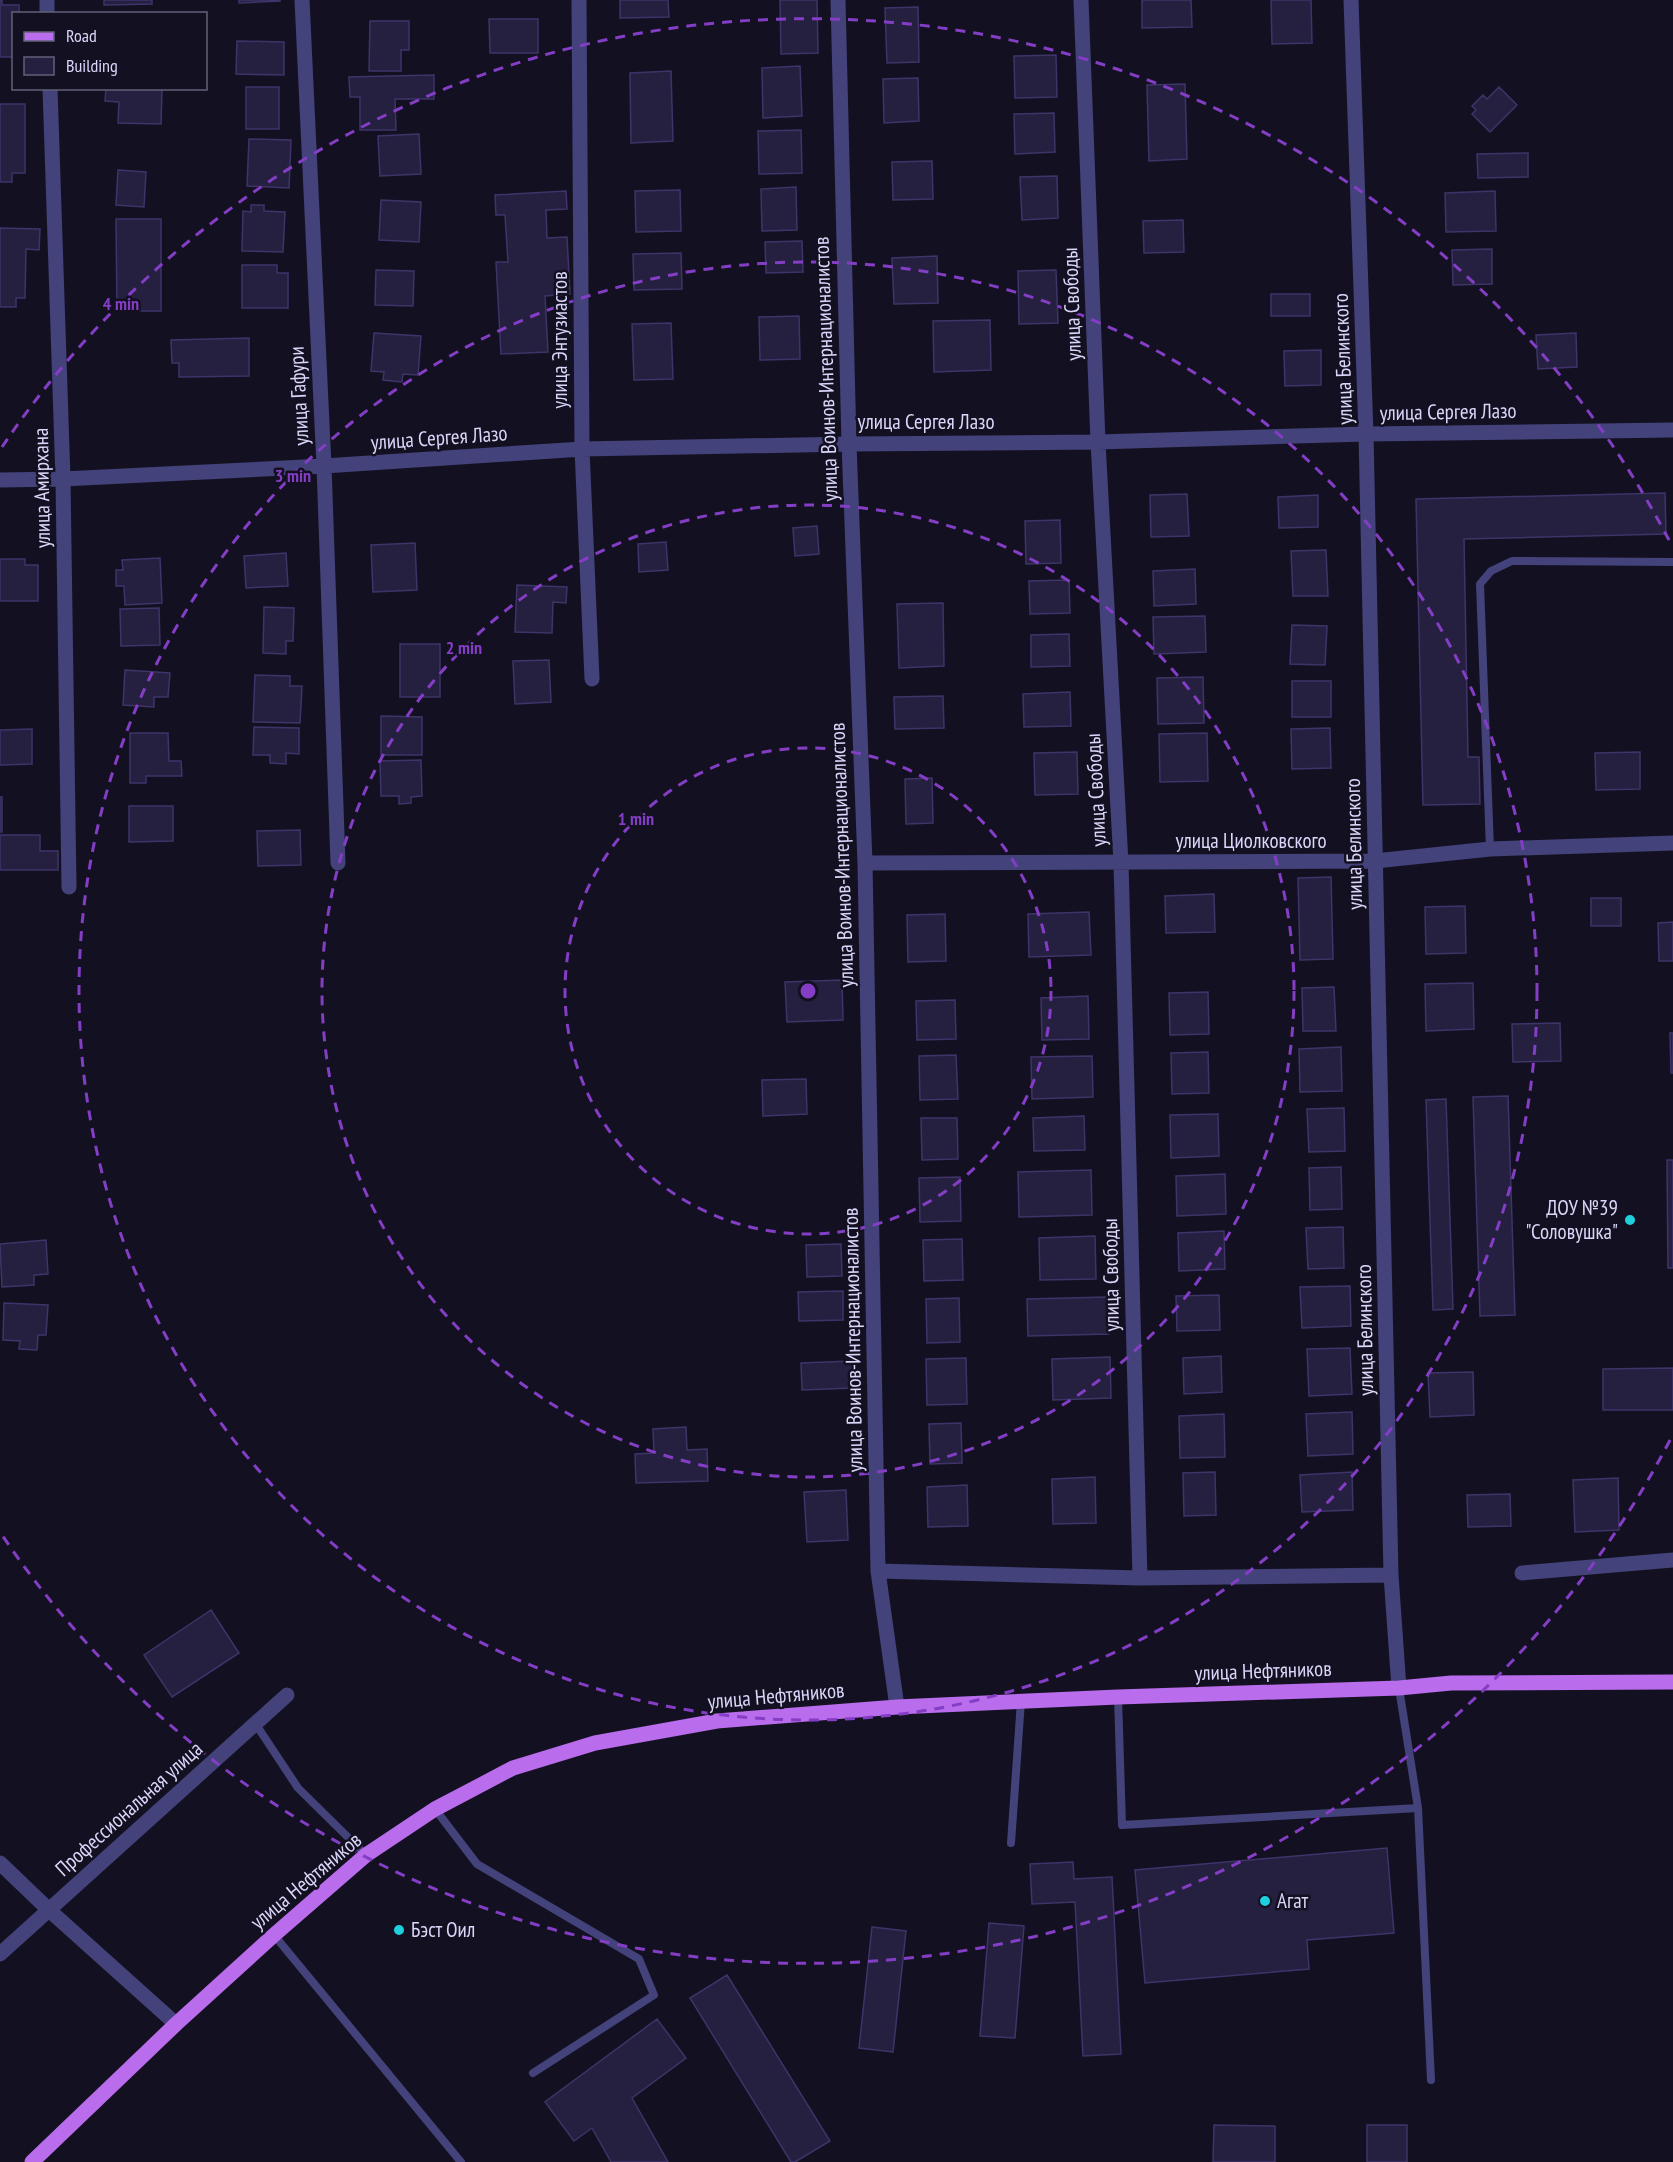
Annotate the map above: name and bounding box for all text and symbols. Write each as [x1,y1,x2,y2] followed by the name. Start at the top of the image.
[12,12,207,90] legend
[66,24,97,47] text: Road
[66,54,118,77] text: Building
[807,236,844,502] street label: улица Воинов-Интернационалистов
[1056,247,1087,361] street label: улица Свободы
[546,271,573,409] street label: улица Энтузиастов
[103,292,139,315] text: 4 min
[1327,293,1358,425] street label: улица Белинского
[282,346,315,446] street label: улица Гафури
[1379,397,1517,426] street label: улица Сергея Лазо
[858,408,994,435] street label: улица Сергея Лазо
[370,419,508,456] street label: улица Сергея Лазо
[27,428,56,548] street label: улица Амирхана
[275,464,311,487] text: 3 min
[446,636,482,659] text: 2 min
[823,722,860,988] street label: улица Воинов-Интернационалистов
[1079,733,1112,847] street label: улица Свободы
[1339,778,1368,910] street label: улица Белинского
[618,807,654,830] text: 1 min
[1176,827,1326,854] street label: улица Циолковского
[798,981,818,1001] centre of rings
[1526,1194,1618,1245] place label: ДОУ №39 "Соловушка"
[837,1207,868,1473] street label: улица Воинов-Интернационалистов
[1623,1213,1637,1227] marker: ДОУ №39 "Соловушка"
[1096,1218,1125,1332] street label: улица Свободы
[1350,1264,1379,1396] street label: улица Белинского
[1194,1655,1332,1686] street label: улица Нефтяников
[706,1676,846,1715] street label: улица Нефтяников
[49,1735,208,1882] street label: Профессиональная улица
[244,1826,367,1935] street label: улица Нефтяников
[1277,1887,1309,1914] place label: Агат
[1258,1894,1272,1908] marker: Агат
[411,1916,475,1943] place label: Бэст Оил
[392,1923,406,1937] marker: Бэст Оил

